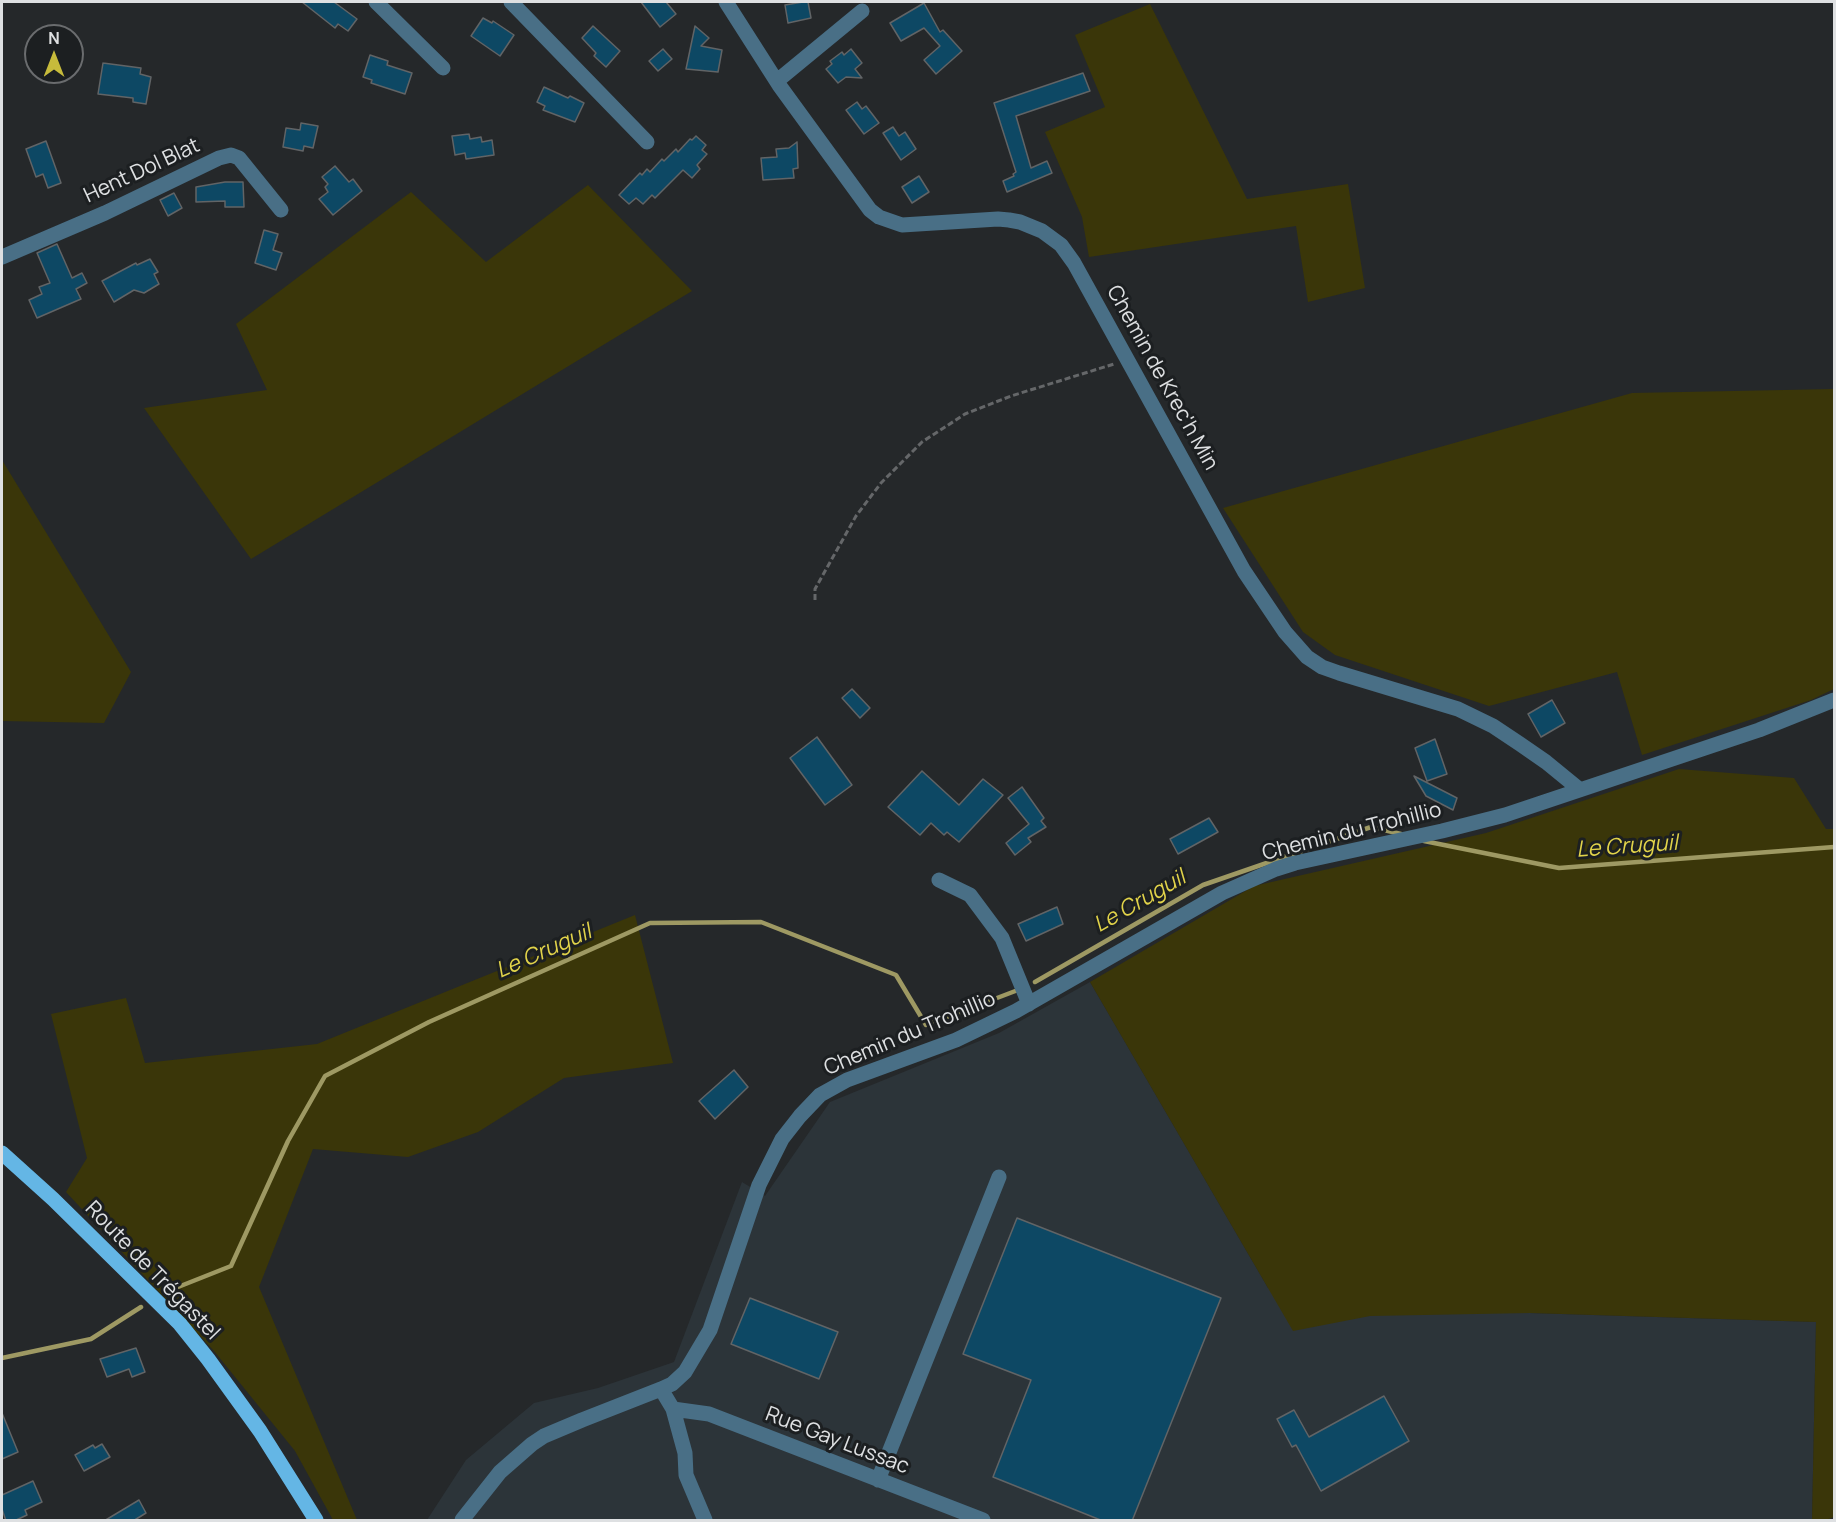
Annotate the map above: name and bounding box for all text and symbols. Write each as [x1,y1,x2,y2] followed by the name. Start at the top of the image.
[24,24,84,84] north arrow
[48,27,60,49] text: N
[80,133,204,209] street label: Hent Dol Blat
[1101,281,1223,475] street label: Chemin de Krec'h Min
[1260,798,1444,866] street label: Chemin du Trohillio
[1575,830,1679,864] water label: Le Cruguil
[1089,865,1191,939] water label: Le Cruguil
[492,919,596,985] water label: Le Cruguil
[821,987,999,1081] street label: Chemin du Trohillio
[79,1196,225,1346] street label: Route de Trégastel
[762,1402,912,1480] street label: Rue Gay Lussac

